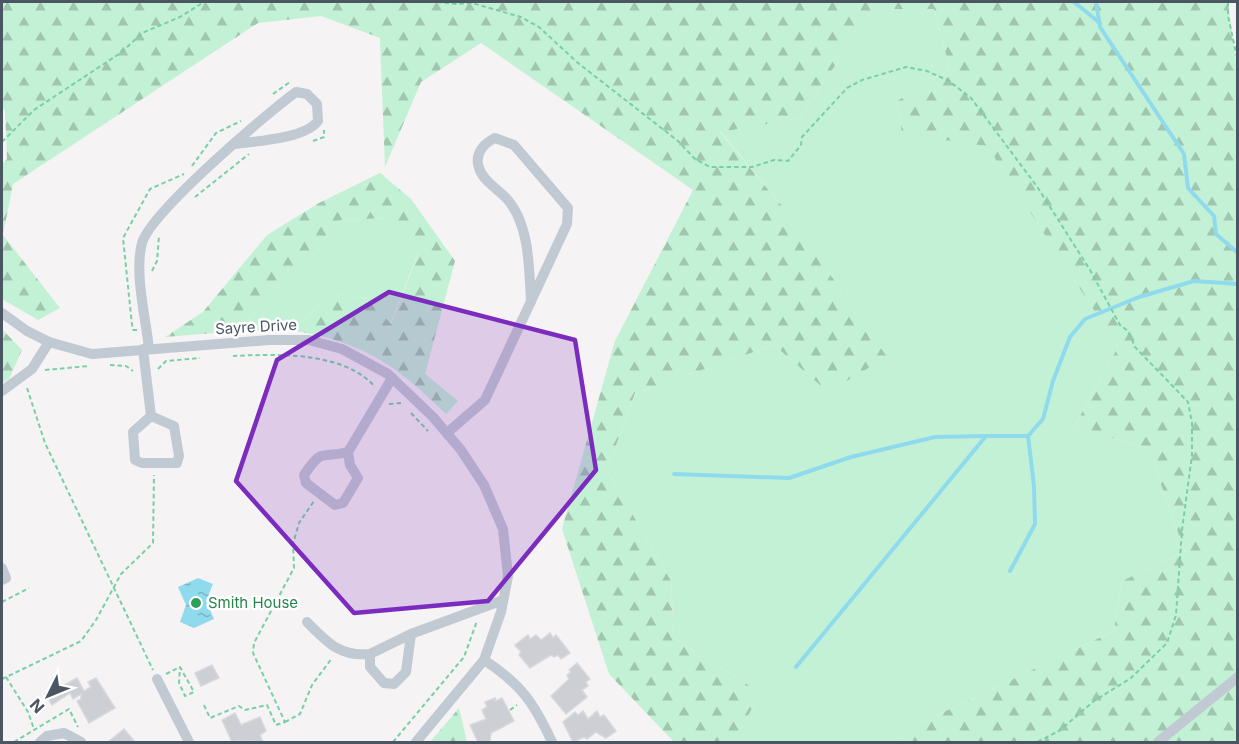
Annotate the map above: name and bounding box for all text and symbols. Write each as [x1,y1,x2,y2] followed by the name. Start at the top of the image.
[215,315,297,338] street label: Sayre Drive
[208,593,298,612] place label: Smith House
[189,596,203,610] marker: Smith House
[18,666,78,726] north arrow
[26,695,49,718] text: N

